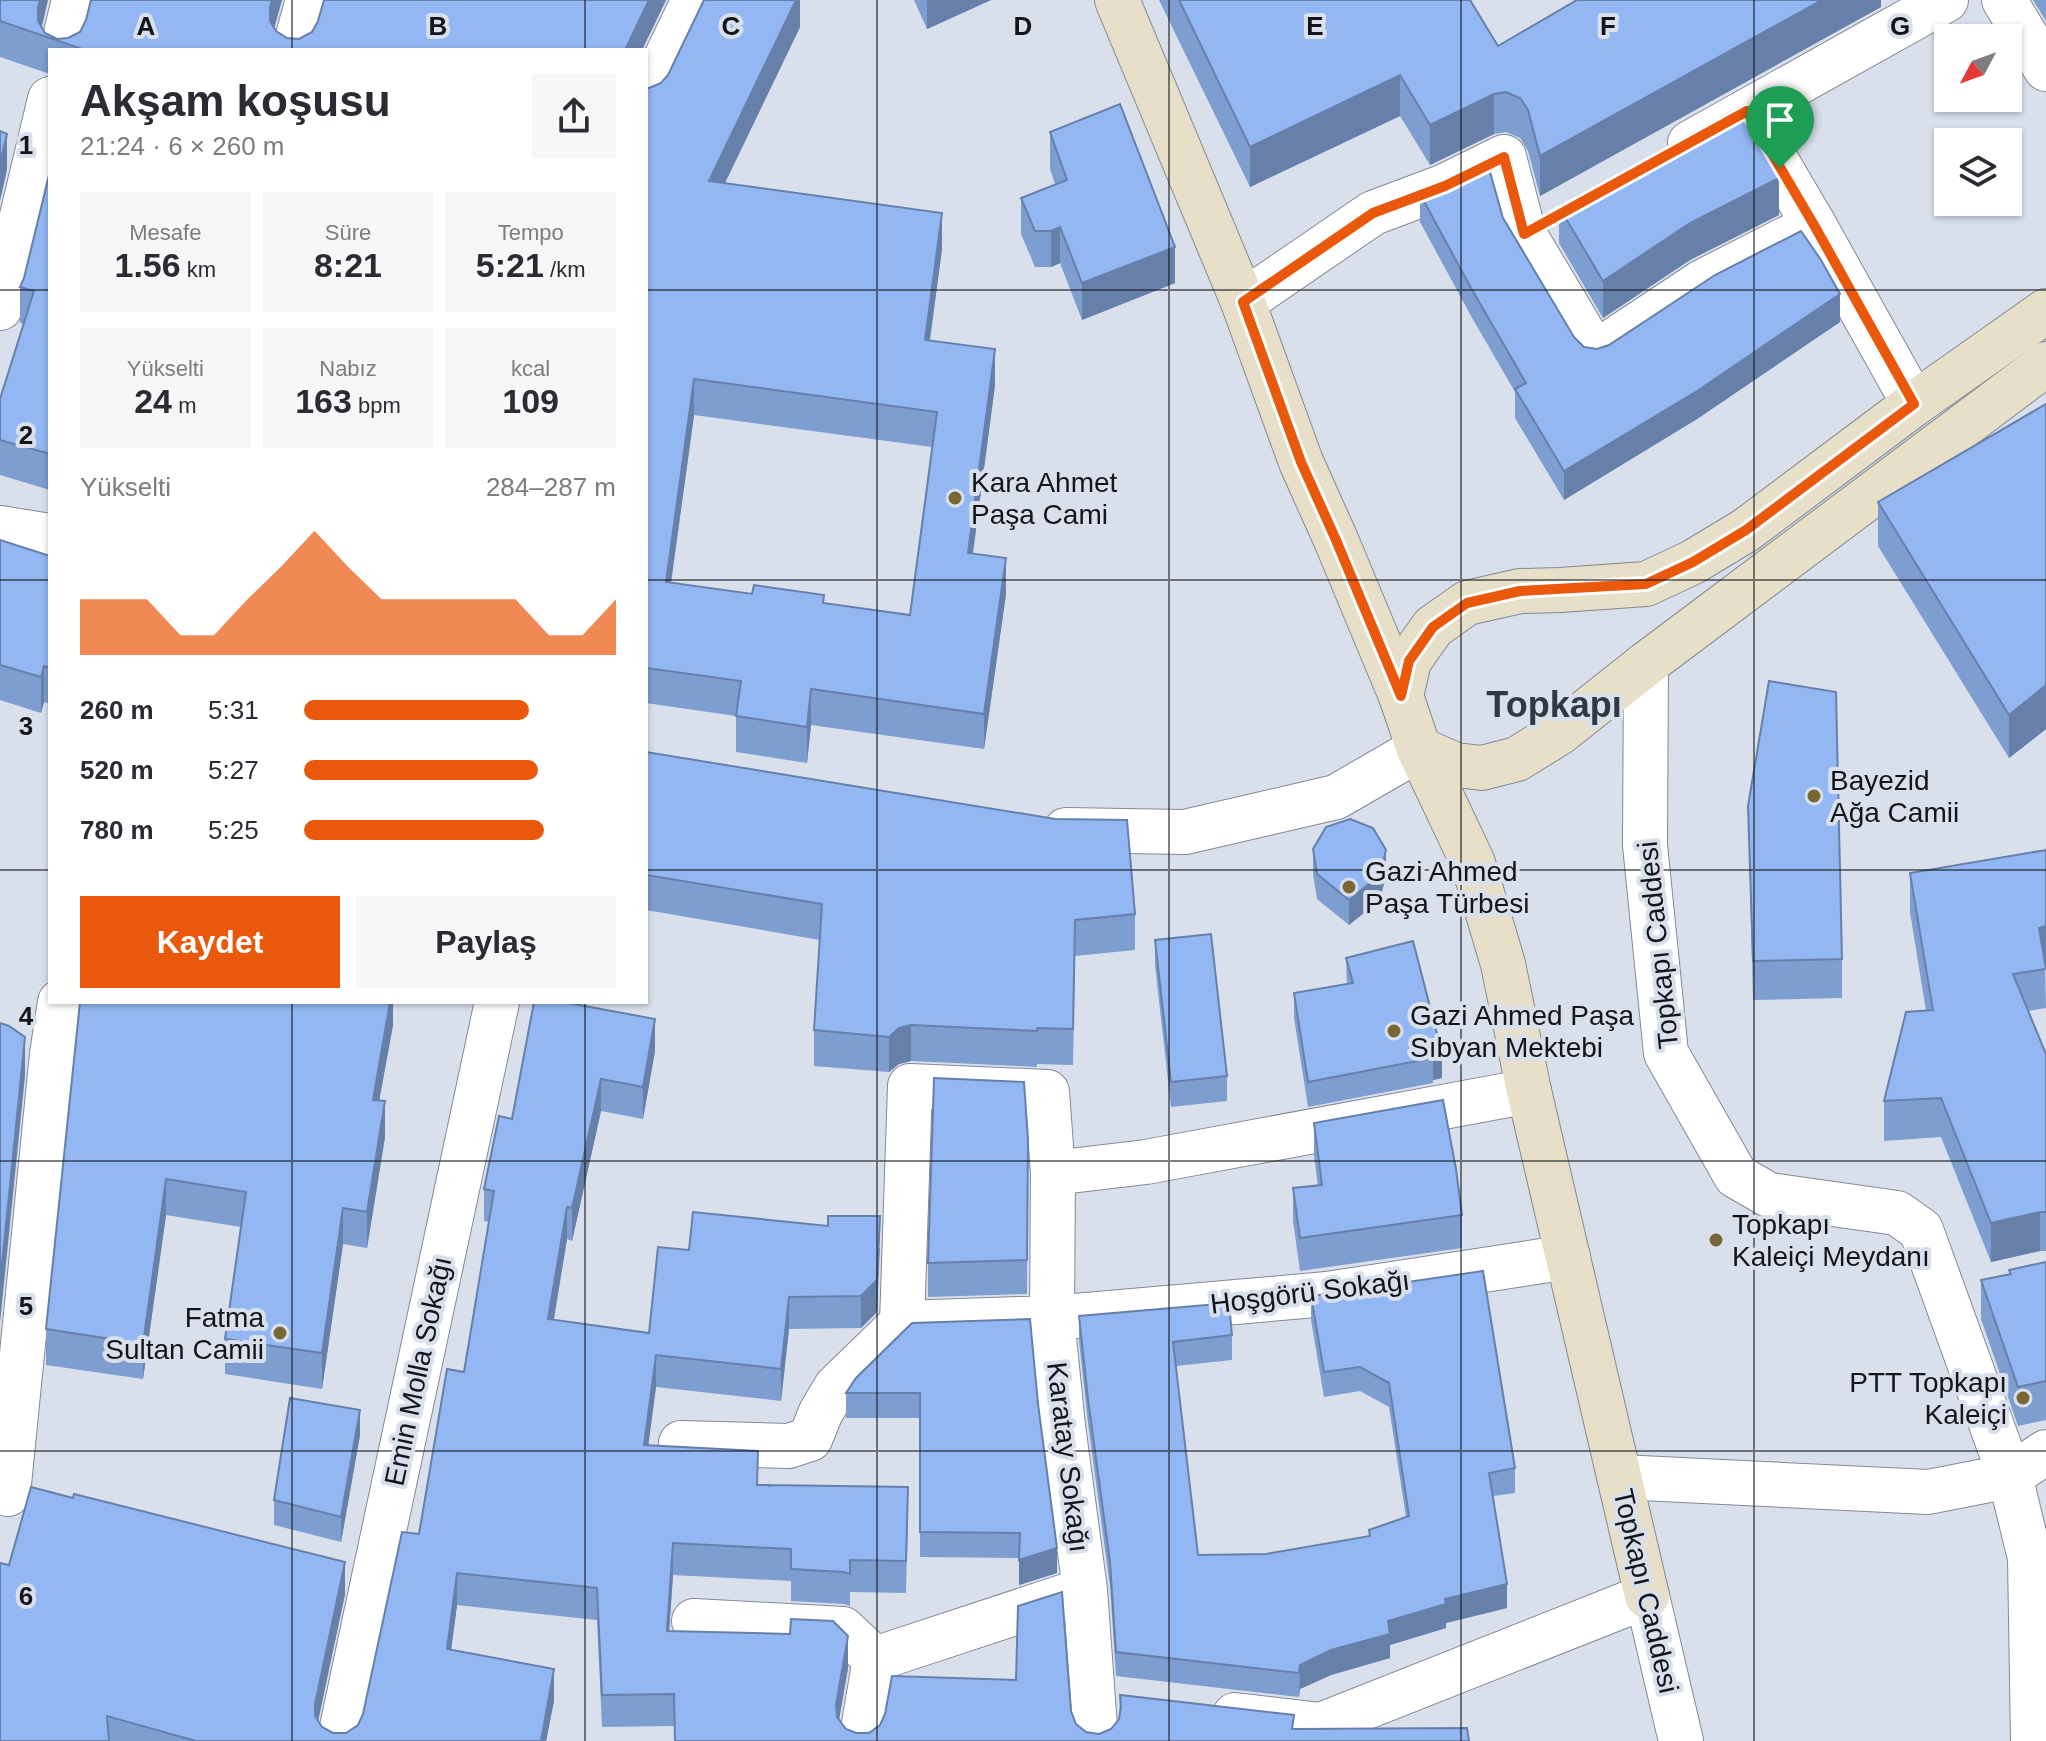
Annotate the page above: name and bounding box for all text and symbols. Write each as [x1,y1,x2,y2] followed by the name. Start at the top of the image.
[137,11,156,41] text: A
[429,11,447,41] text: B
[722,11,741,41] text: C
[1014,11,1032,41] text: D
[1306,11,1324,41] text: E
[1600,11,1616,41] text: F
[1890,11,1910,41] text: G
[1934,24,2022,112] north arrow
[1934,24,2022,216] map controls
[532,74,616,158] button: share
[80,76,391,125] text: Akşam koşusu
[1746,86,1814,168] pin
[1758,98,1802,142] icon: arrive
[1934,128,2022,216] button: layers
[19,130,33,160] text: 1
[80,131,285,161] text: 21:24 · 6 × 260 m
[129,220,201,245] text: Mesafe
[325,220,371,245] text: Süre
[498,220,564,245] text: Tempo
[115,246,181,284] text: 1.56
[314,246,382,284] text: 8:21
[476,246,544,284] text: 5:21
[181,257,216,282] text: km
[544,257,585,282] text: /km
[127,356,204,381] text: Yükselti
[319,356,377,381] text: Nabız
[511,356,550,381] text: kcal
[134,382,172,420] text: 24
[295,382,352,420] text: 163
[502,382,559,420] text: 109
[172,393,196,418] text: m
[352,393,401,418] text: bpm
[19,420,33,450] text: 2
[971,467,1118,530] place label: Kara Ahmet Paşa Cami
[80,472,171,502] text: Yükselti
[486,472,616,502] text: 284–287 m
[946,489,964,507] marker: Kara Ahmet Paşa Cami
[1486,684,1622,725] district label: Topkapı
[80,695,154,725] text: 260 m
[208,695,259,725] text: 5:31
[19,711,33,741] text: 3
[80,755,154,785] text: 520 m
[208,755,259,785] text: 5:27
[1830,765,1959,828] place label: Bayezid Ağa Camii
[1805,787,1823,805] marker: Bayezid Ağa Camii
[80,815,154,845] text: 780 m
[208,815,259,845] text: 5:25
[1632,840,1684,1050] street label: Topkapı Caddesi
[1365,856,1529,919] place label: Gazi Ahmed Paşa Türbesi
[1340,878,1358,896] marker: Gazi Ahmed Paşa Türbesi
[80,896,340,988] button: Kaydet
[356,896,616,988] button: Paylaş
[1410,1000,1635,1063] place label: Gazi Ahmed Paşa Sıbyan Mektebi
[19,1001,34,1031] text: 4
[1385,1022,1403,1040] marker: Gazi Ahmed Paşa Sıbyan Mektebi
[1732,1209,1930,1272] place label: Topkapı Kaleiçi Meydanı
[1707,1231,1725,1249] marker: Topkapı Kaleiçi Meydanı
[379,1254,457,1488] street label: Emin Molla Sokağı
[1208,1264,1412,1320] street label: Hoşgörü Sokağı
[19,1291,33,1321] text: 5
[105,1302,264,1365] place label: Fatma Sultan Camii
[271,1324,289,1342] marker: Fatma Sultan Camii
[1041,1360,1095,1554] street label: Karatay Sokağı
[1849,1367,2007,1430] place label: PTT Topkapı Kaleiçi
[2014,1389,2032,1407] marker: PTT Topkapı Kaleiçi
[1607,1486,1685,1696] street label: Topkapı Caddesi
[19,1581,33,1611] text: 6

